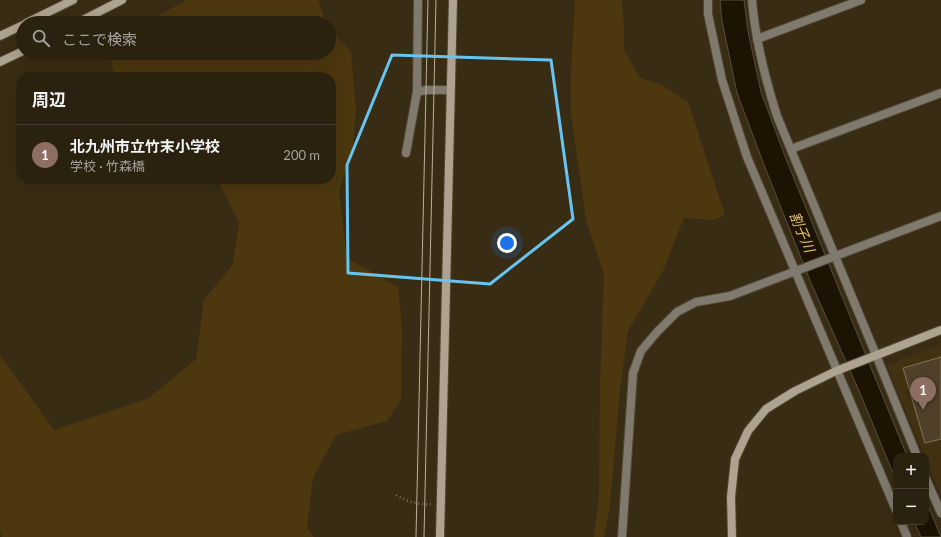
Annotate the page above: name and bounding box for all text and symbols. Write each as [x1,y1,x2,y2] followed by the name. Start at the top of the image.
[16,16,336,60] search box
[30,27,52,49] icon: search
[62,30,137,48] text: ここで検索
[32,89,66,110] text: 周辺
[70,137,220,155] text: 北九州市立竹末小学校
[41,147,49,163] text: 1
[283,147,320,163] text: 200 m
[70,158,145,174] text: 学校 · 竹森橋
[786,209,819,256] water label: 割子川
[497,233,517,253] your location
[910,377,936,410] pin: 1
[893,453,929,525] map controls
[893,453,929,489] button: +
[893,489,929,525] button: −

